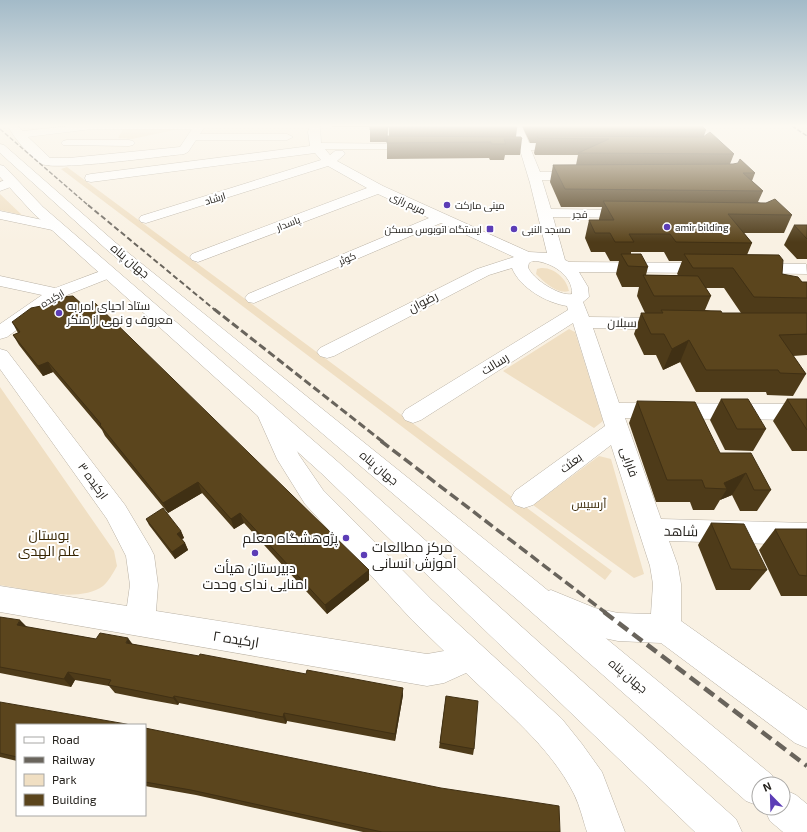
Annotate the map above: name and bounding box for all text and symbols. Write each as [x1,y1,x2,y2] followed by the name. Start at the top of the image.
[203,189,227,207] street label: ارشاد
[387,190,428,218] street label: مریم رازی
[455,199,505,212] place label: مینی مارکت
[442,200,452,210] marker: مینی مارکت
[571,208,588,220] street label: فجر
[273,213,302,234] street label: پاسدار
[675,221,729,233] place label: amir bilding
[662,222,672,232] marker: amir bilding
[384,223,482,236] place label: ایستگاه اتوبوس مسکن
[522,223,571,236] place label: مسجد النبی
[485,224,495,234] marker: ایستگاه اتوبوس مسکن
[509,224,519,234] marker: مسجد النبی
[107,240,153,283] street label: جهان پناه
[336,249,357,267] street label: کوثر
[38,286,66,310] street label: ارکیده
[405,288,440,315] street label: رضوان
[66,298,173,327] place label: ستاد احیای امر به معروف و نهی از منکر
[54,308,64,318] marker: ستاد احیای امر به معروف و نهی از منکر
[607,315,637,330] street label: سبلان
[478,349,511,378] street label: رسالت
[617,445,642,479] street label: فارابی
[356,447,402,490] street label: جهان پناه
[557,449,585,476] street label: بعثت
[75,459,112,502] street label: ارکیده ۳
[572,496,607,511] park label: آرسیس
[664,522,698,539] street label: شاهد
[18,526,80,561] park label: بوستان علم الهدی
[242,529,338,548] place label: پژوهشگاه معلم
[341,533,351,543] marker: پژوهشگاه معلم
[372,538,457,571] place label: مرکز مطالعات آموزش انسانی
[250,548,260,558] marker: دبیرستان هیأت امنایی ندای وحدت
[359,550,369,560] marker: مرکز مطالعات آموزش انسانی
[203,559,307,592] place label: دبیرستان هیأت امنایی ندای وحدت
[212,626,260,651] street label: ارکیده ۲
[605,655,651,698] street label: جهان پناه
[16,724,146,816] legend
[52,732,80,746] text: Road
[52,752,96,766] text: Railway
[52,772,77,786] text: Park
[751,776,791,816] north arrow
[761,779,773,794] text: N
[52,792,97,806] text: Building

